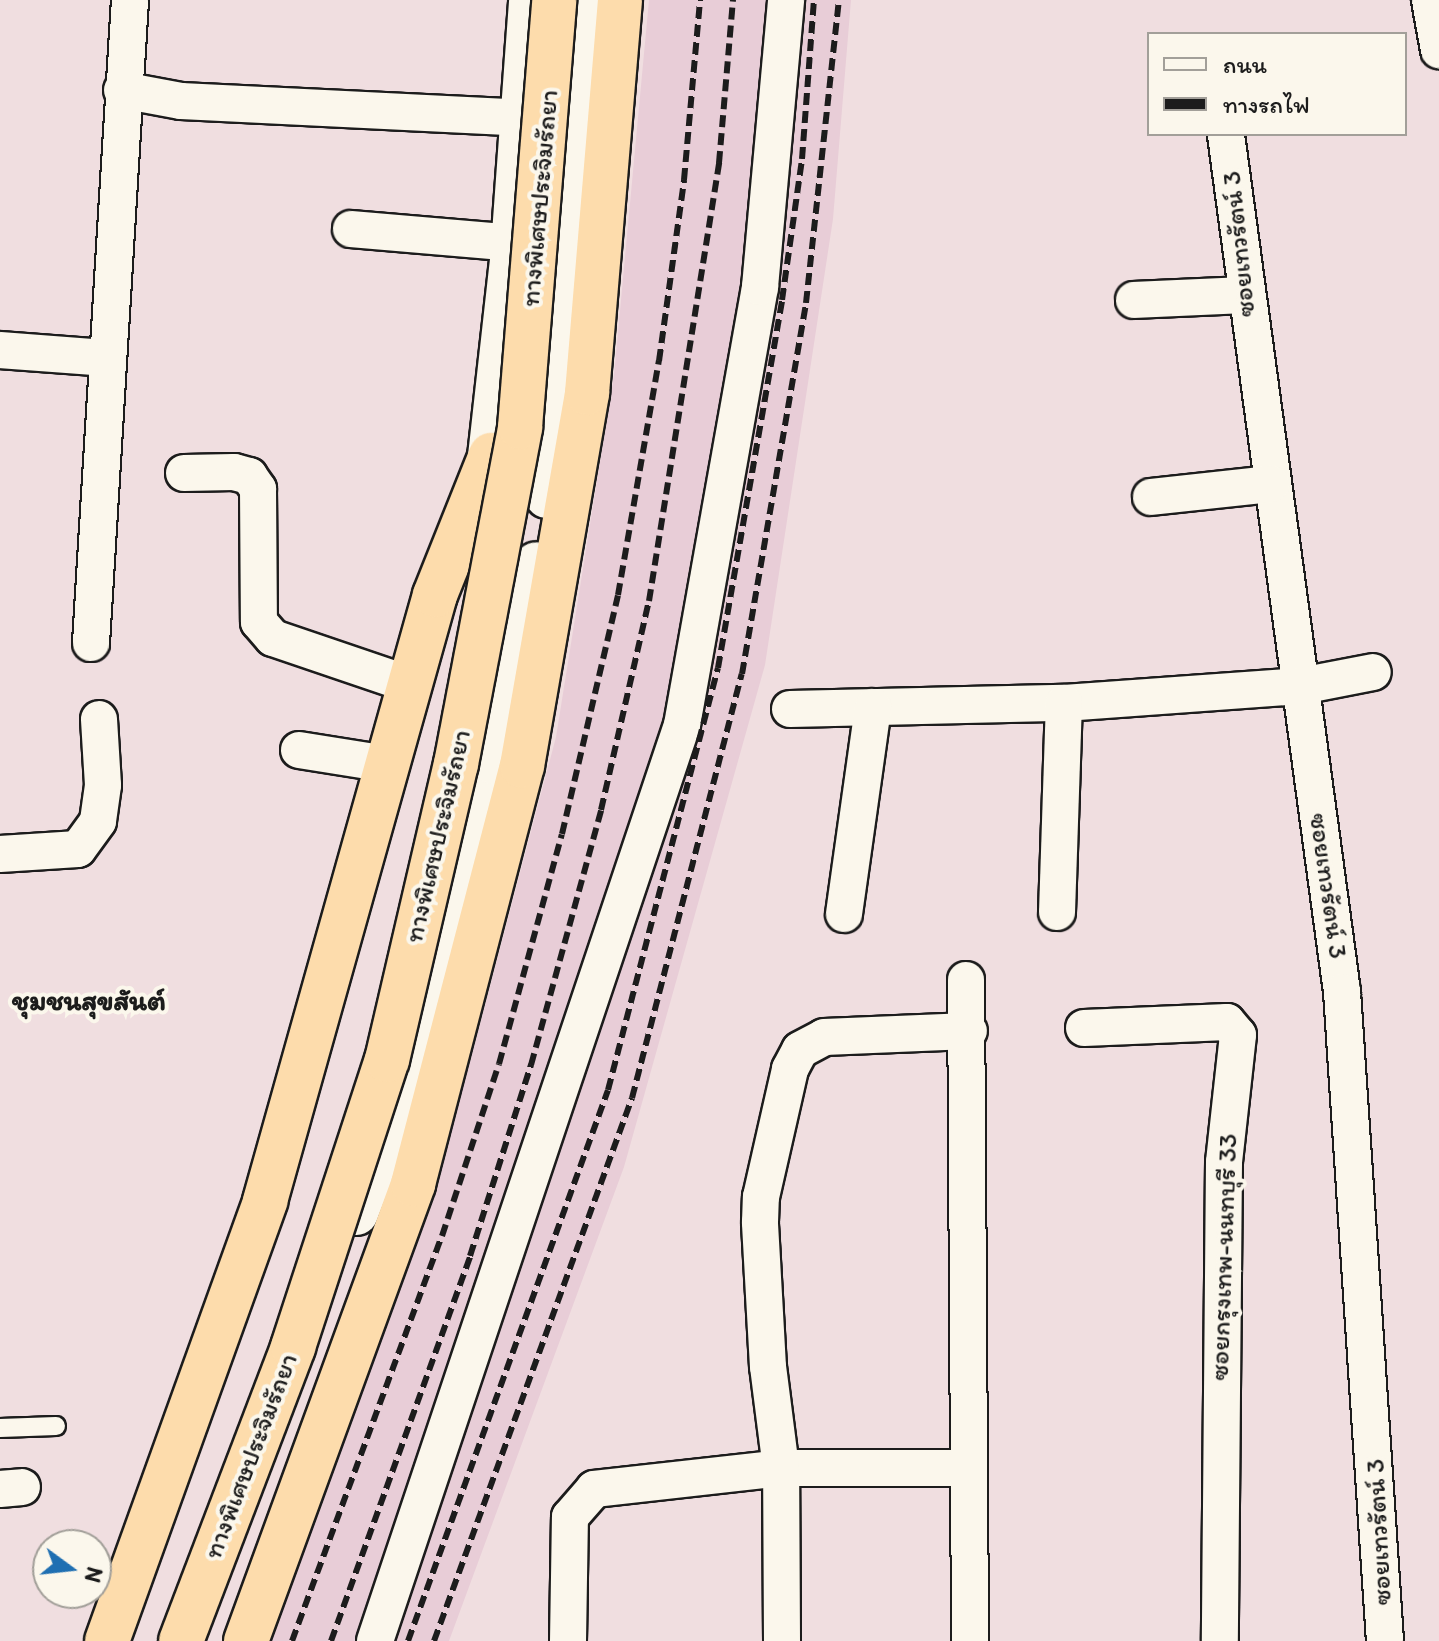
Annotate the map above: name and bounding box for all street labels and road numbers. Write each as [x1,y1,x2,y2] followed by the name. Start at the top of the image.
[515,88,565,308] street label: ทางพิเศษประจิมรัถยา
[1216,170,1262,318] street label: ซอยเทวรัตน์ 3
[398,727,478,945] street label: ทางพิเศษประจิมรัถยา
[1302,811,1354,961] street label: ซอยเทวรัตน์ 3
[1204,1133,1244,1381] street label: ซอยกรุงเทพ-นนทบุรี 33
[197,1349,305,1563] street label: ทางพิเศษประจิมรัถยา
[1360,1458,1398,1606] street label: ซอยเทวรัตน์ 3

